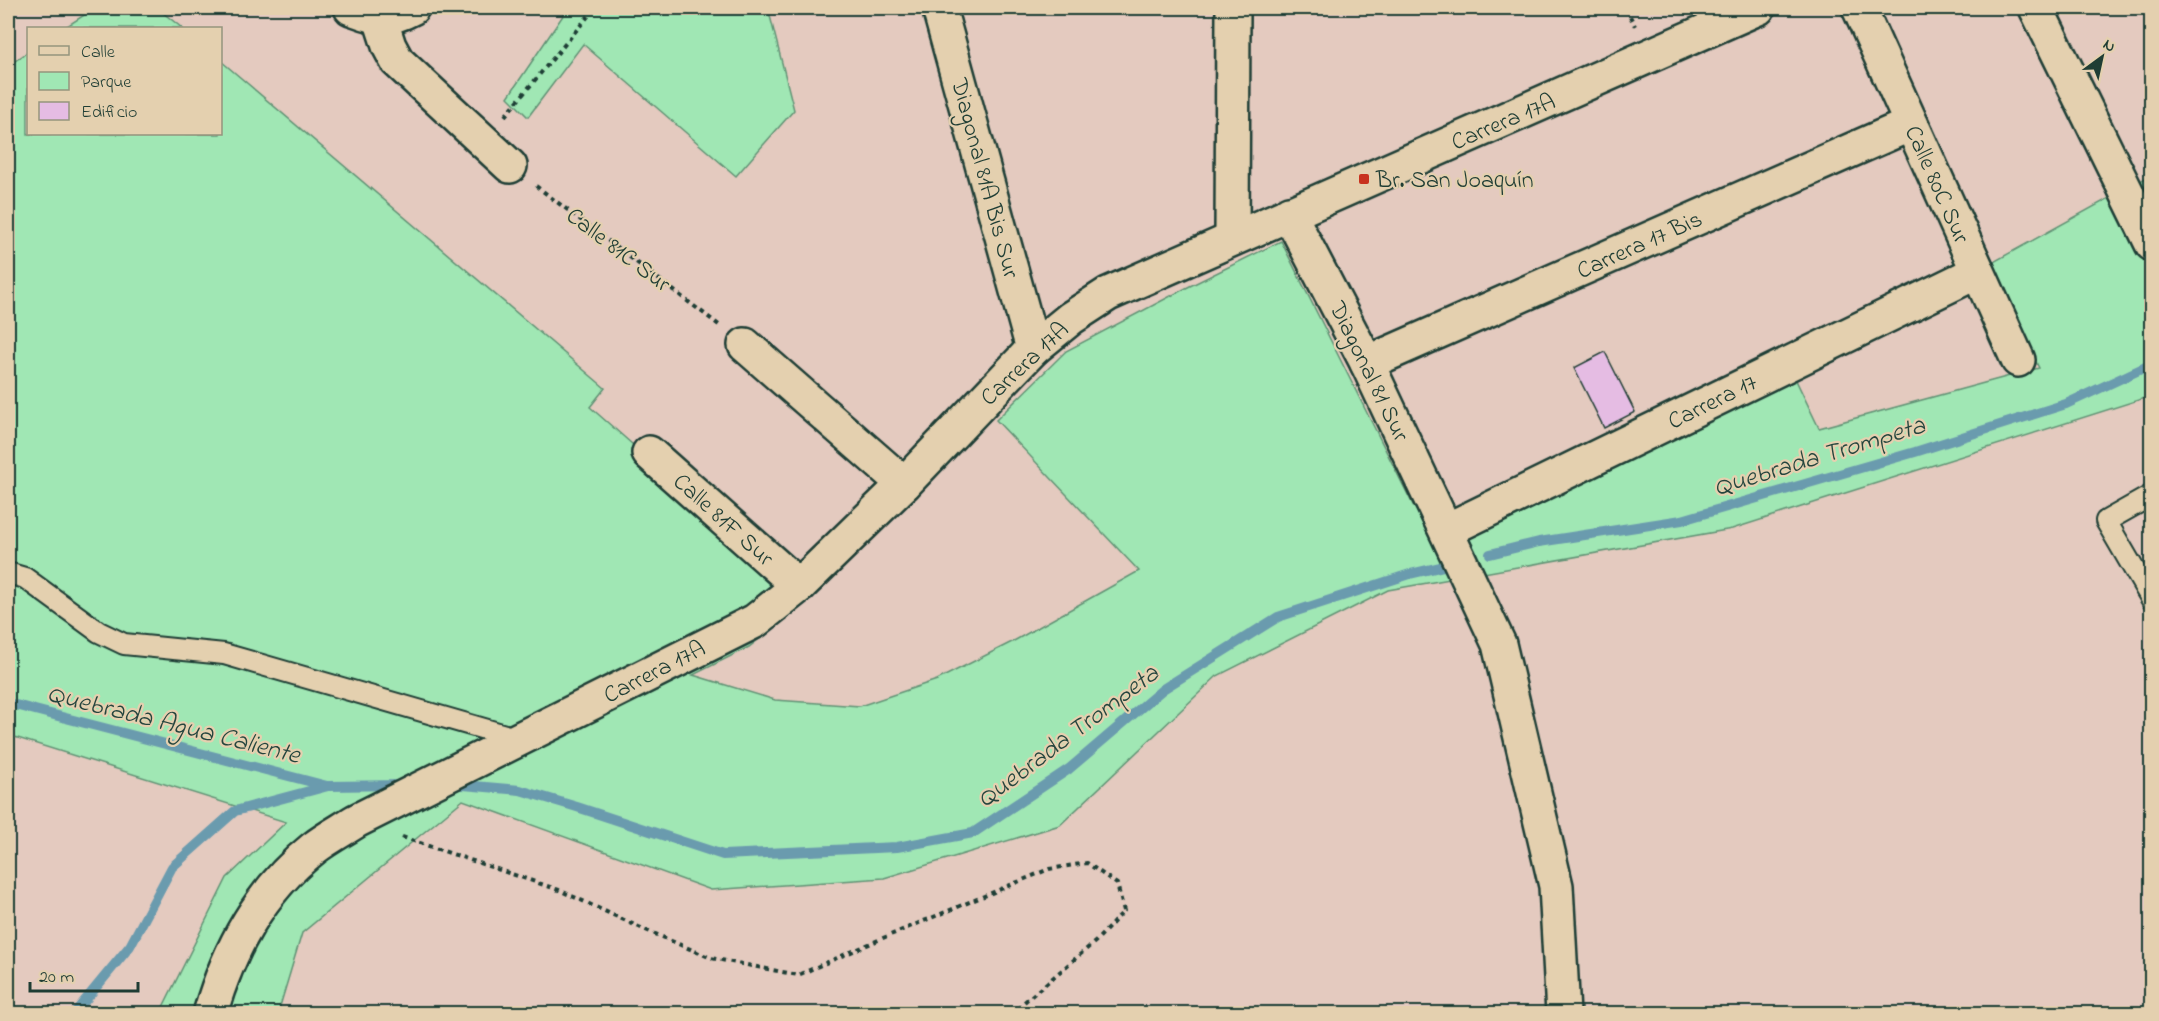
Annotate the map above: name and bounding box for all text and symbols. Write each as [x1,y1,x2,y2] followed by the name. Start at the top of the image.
[27,27,222,135] legend
[2072,27,2132,87] north arrow
[2098,33,2120,59] text: N
[81,40,116,66] text: Calle
[81,70,132,96] text: Parque
[940,74,1027,283] street label: Diagonal 81A Bis Sur
[1446,86,1562,161] street label: Carrera 17A
[81,100,137,126] text: Edificio
[1894,120,1978,250] street label: Calle 80C Sur
[1375,164,1534,199] place label: Br. San Joaquín
[1357,172,1371,186] marker: Br. San Joaquín
[558,200,678,302] street label: Calle 81C Sur
[1572,203,1709,290] street label: Carrera 17 Bis
[1318,295,1417,449] street label: Diagonal 81 Sur
[973,314,1078,415] street label: Carrera 17A
[1662,366,1764,440] street label: Carrera 17
[1709,407,1931,508] water label: Quebrada Trompeta
[664,466,781,576] street label: Calle 81F Sur
[598,633,712,714] street label: Carrera 17A
[970,656,1169,819] water label: Quebrada Trompeta
[43,676,305,776] water label: Quebrada Agua Caliente
[30,955,138,993] scale bar
[39,965,74,991] text: 20 m

